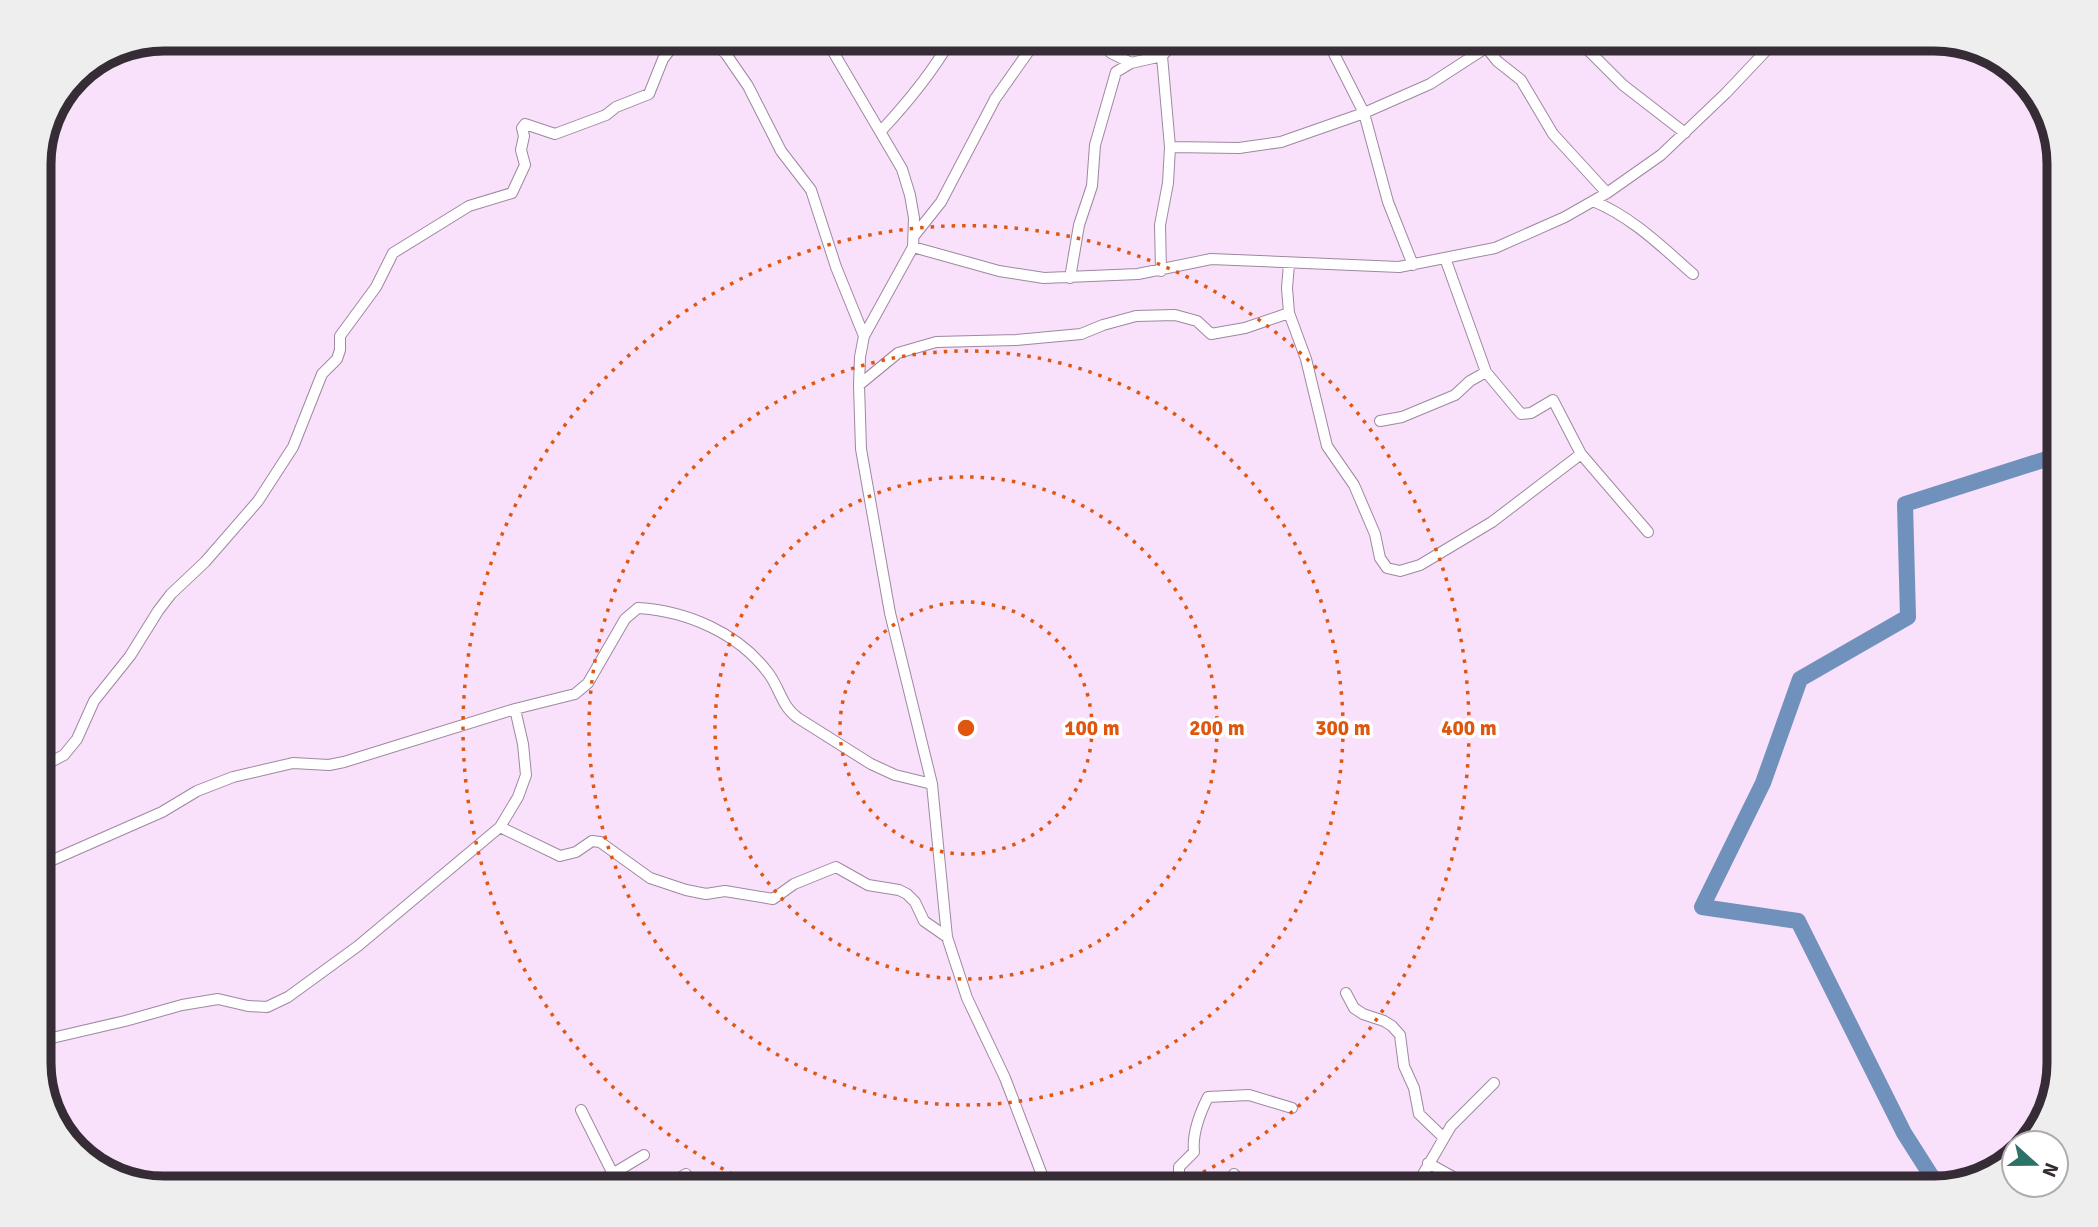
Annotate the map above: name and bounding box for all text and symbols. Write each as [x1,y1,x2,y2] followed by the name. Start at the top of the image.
[1064,715,1120,741] text: 100 m
[1189,715,1245,741] text: 200 m
[1315,715,1371,741] text: 300 m
[1441,715,1497,741] text: 400 m
[954,716,978,740] centre of rings
[2000,1129,2070,1199] north arrow
[2036,1159,2064,1180] text: N

